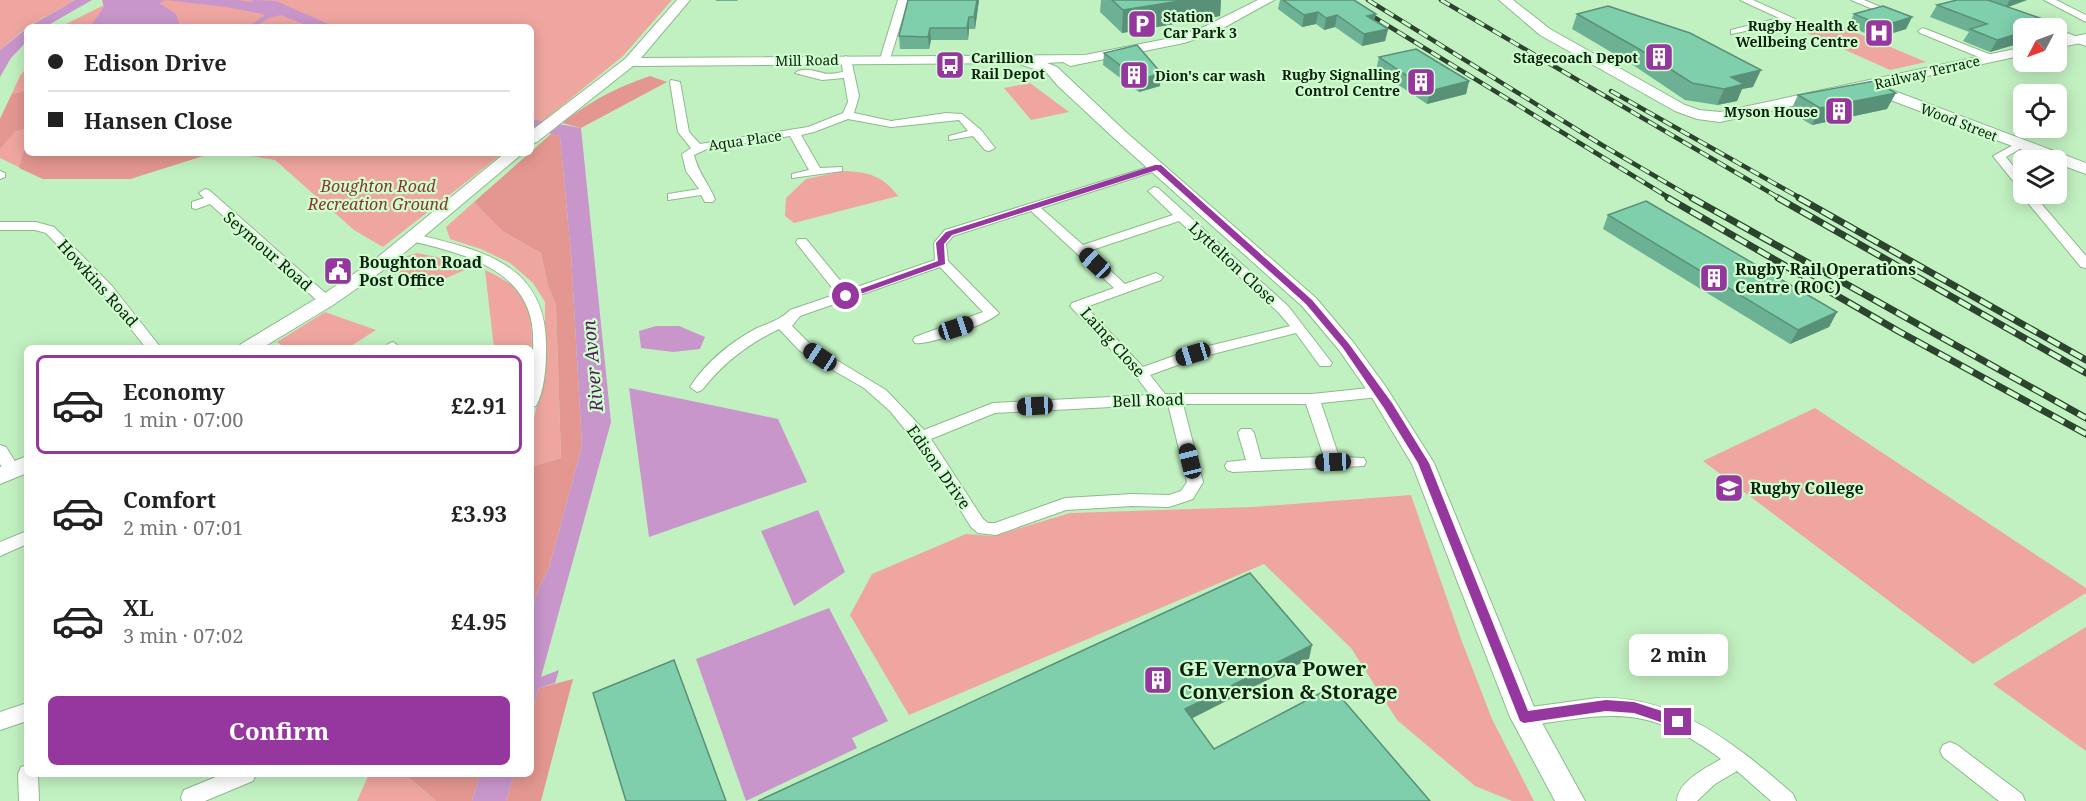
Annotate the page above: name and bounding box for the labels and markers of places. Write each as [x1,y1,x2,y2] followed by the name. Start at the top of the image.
[1163,7,1237,42] place label: Station Car Park 3
[1126,8,1158,40] parking icon: Station Car Park 3
[1735,16,1859,51] place label: Rugby Health & Wellbeing Centre
[1863,17,1895,49] hospital icon: Rugby Health & Wellbeing Centre
[1643,41,1675,73] building icon: Stagecoach Depot
[971,48,1045,83] place label: Carillion Rail Depot
[1513,48,1638,67] place label: Stagecoach Depot
[934,49,966,81] bus stop icon: Carillion Rail Depot
[1118,59,1150,91] building icon: Dion's car wash
[1282,65,1400,100] place label: Rugby Signalling Control Centre
[1155,66,1266,85] place label: Dion's car wash
[1405,66,1437,98] building icon: Rugby Signalling Control Centre
[1823,95,1855,127] building icon: Myson House
[1724,102,1818,121] place label: Myson House
[359,251,483,291] place label: Boughton Road Post Office
[322,255,354,287] public building icon: Boughton Road Post Office
[1735,258,1916,298] place label: Rugby Rail Operations Centre (ROC)
[1698,262,1730,294] building icon: Rugby Rail Operations Centre (ROC)
[1713,472,1745,504] school or university icon: Rugby College
[1750,477,1864,499] place label: Rugby College
[1179,655,1397,705] place label: GE Vernova Power Conversion & Storage
[1142,664,1174,696] building icon: GE Vernova Power Conversion & Storage

